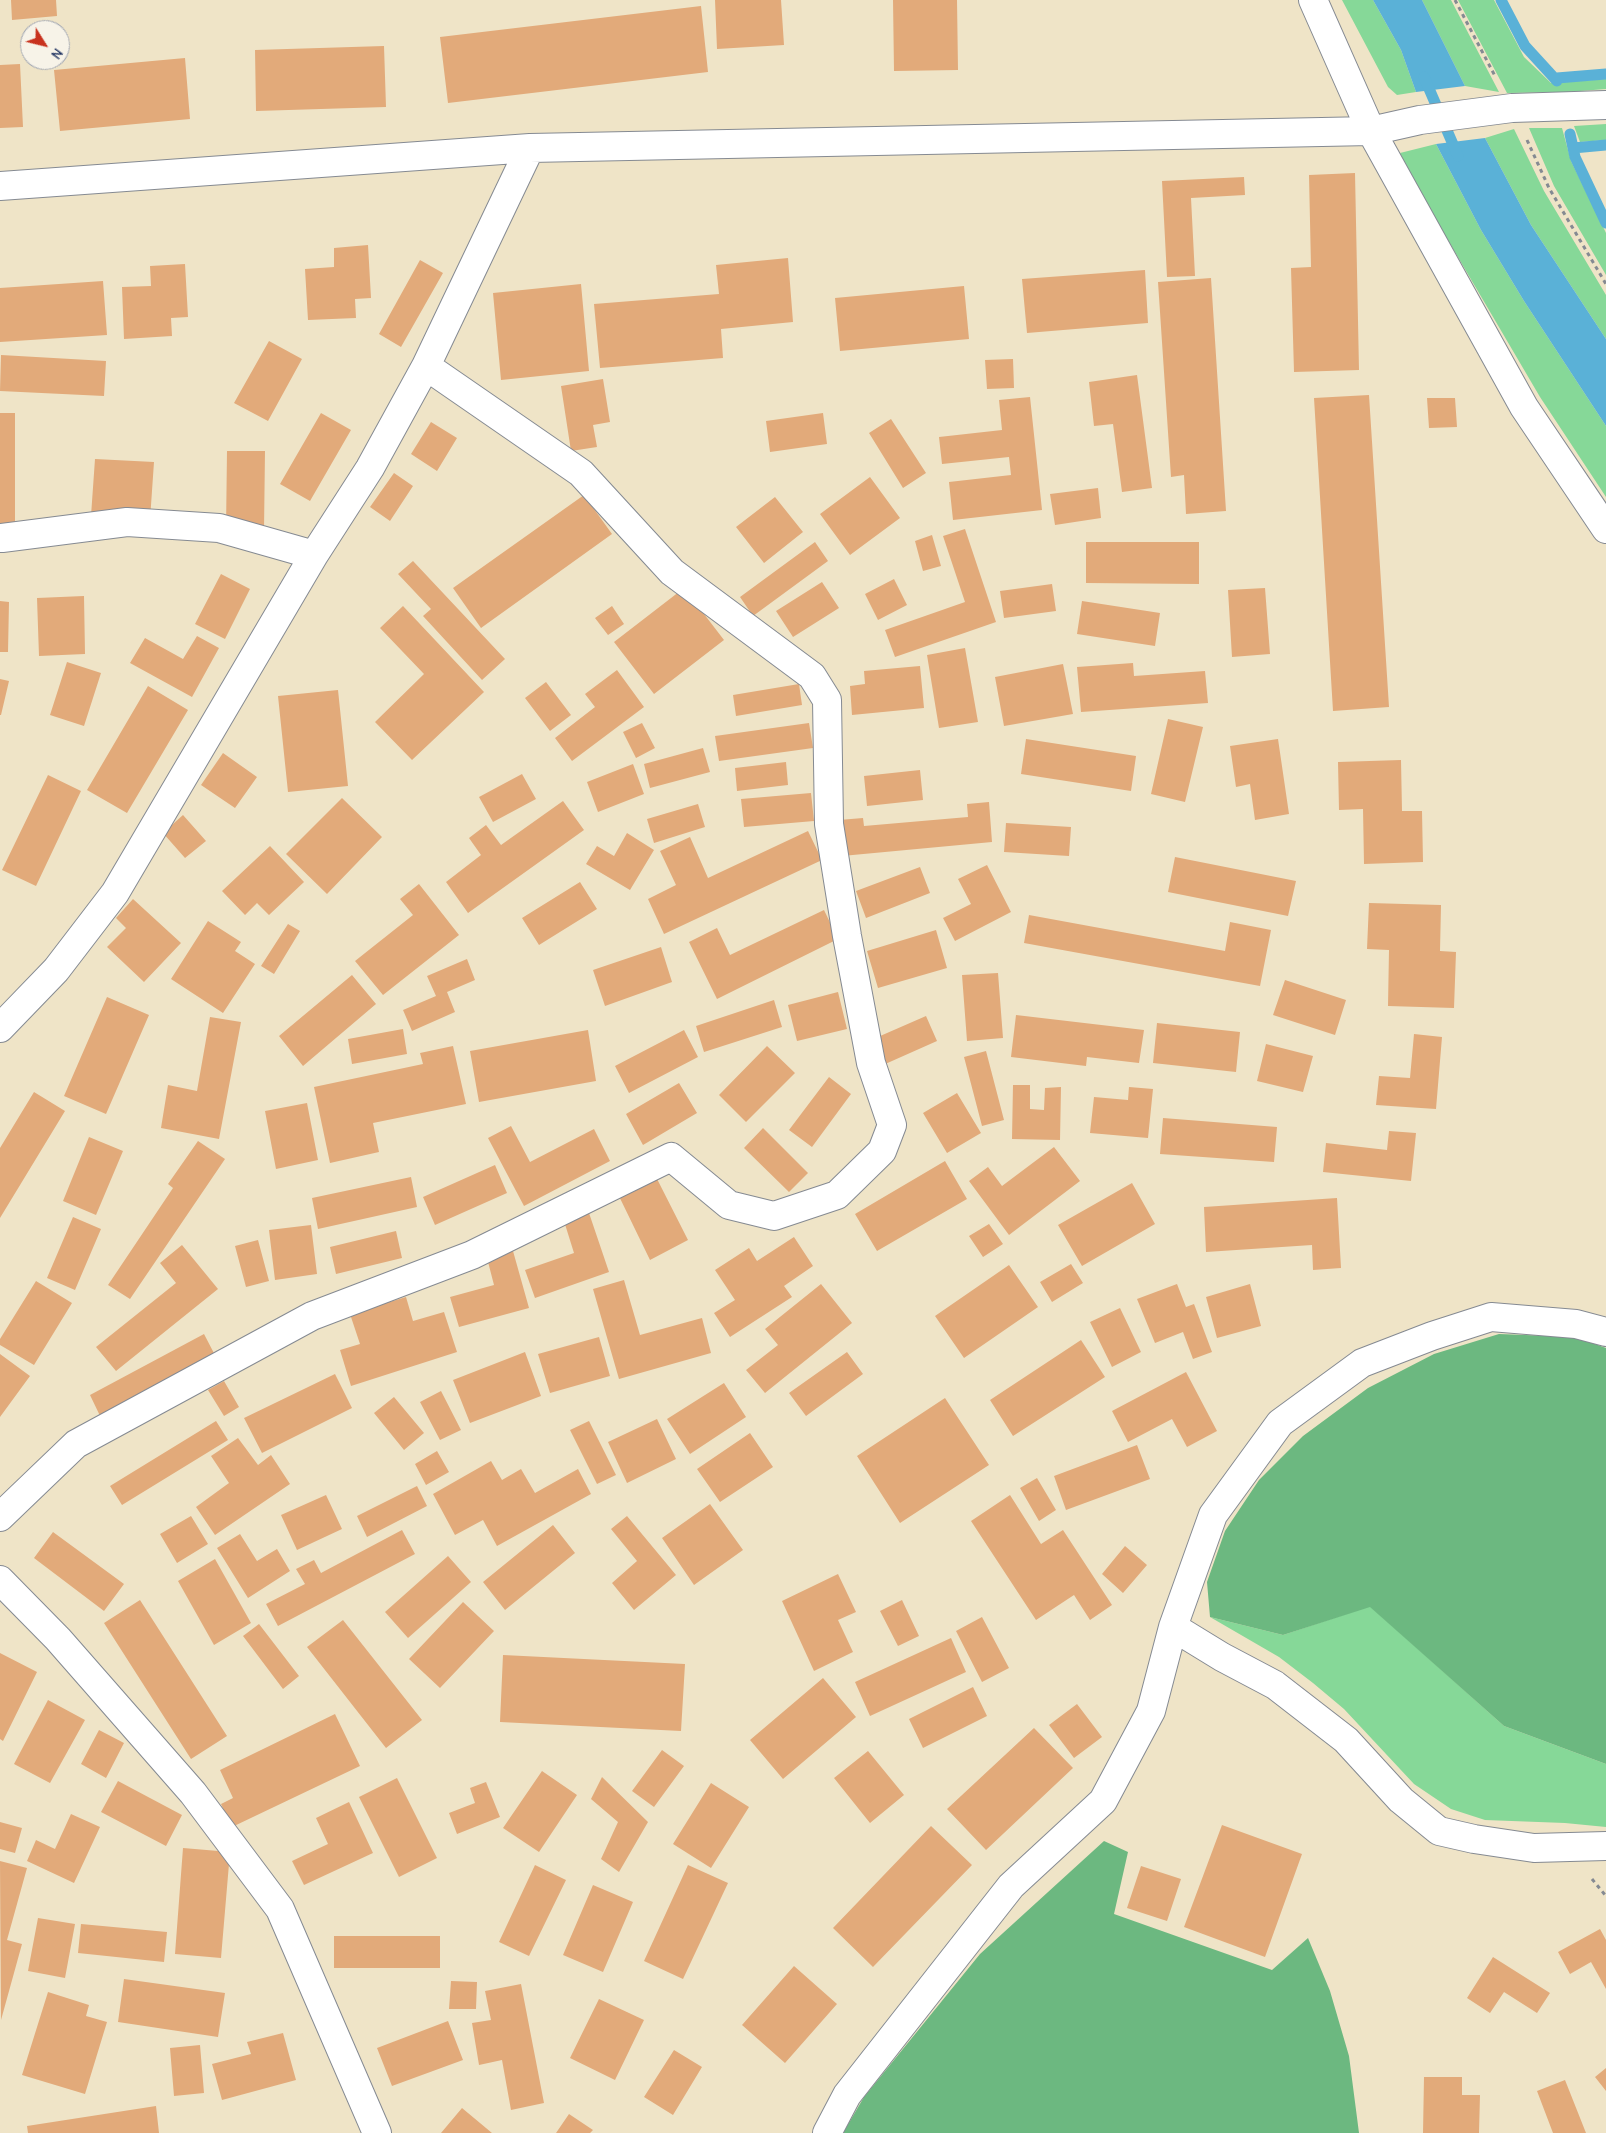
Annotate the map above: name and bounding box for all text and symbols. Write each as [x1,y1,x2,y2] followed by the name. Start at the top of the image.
[20,20,70,70] north arrow
[47,45,66,62] text: N

